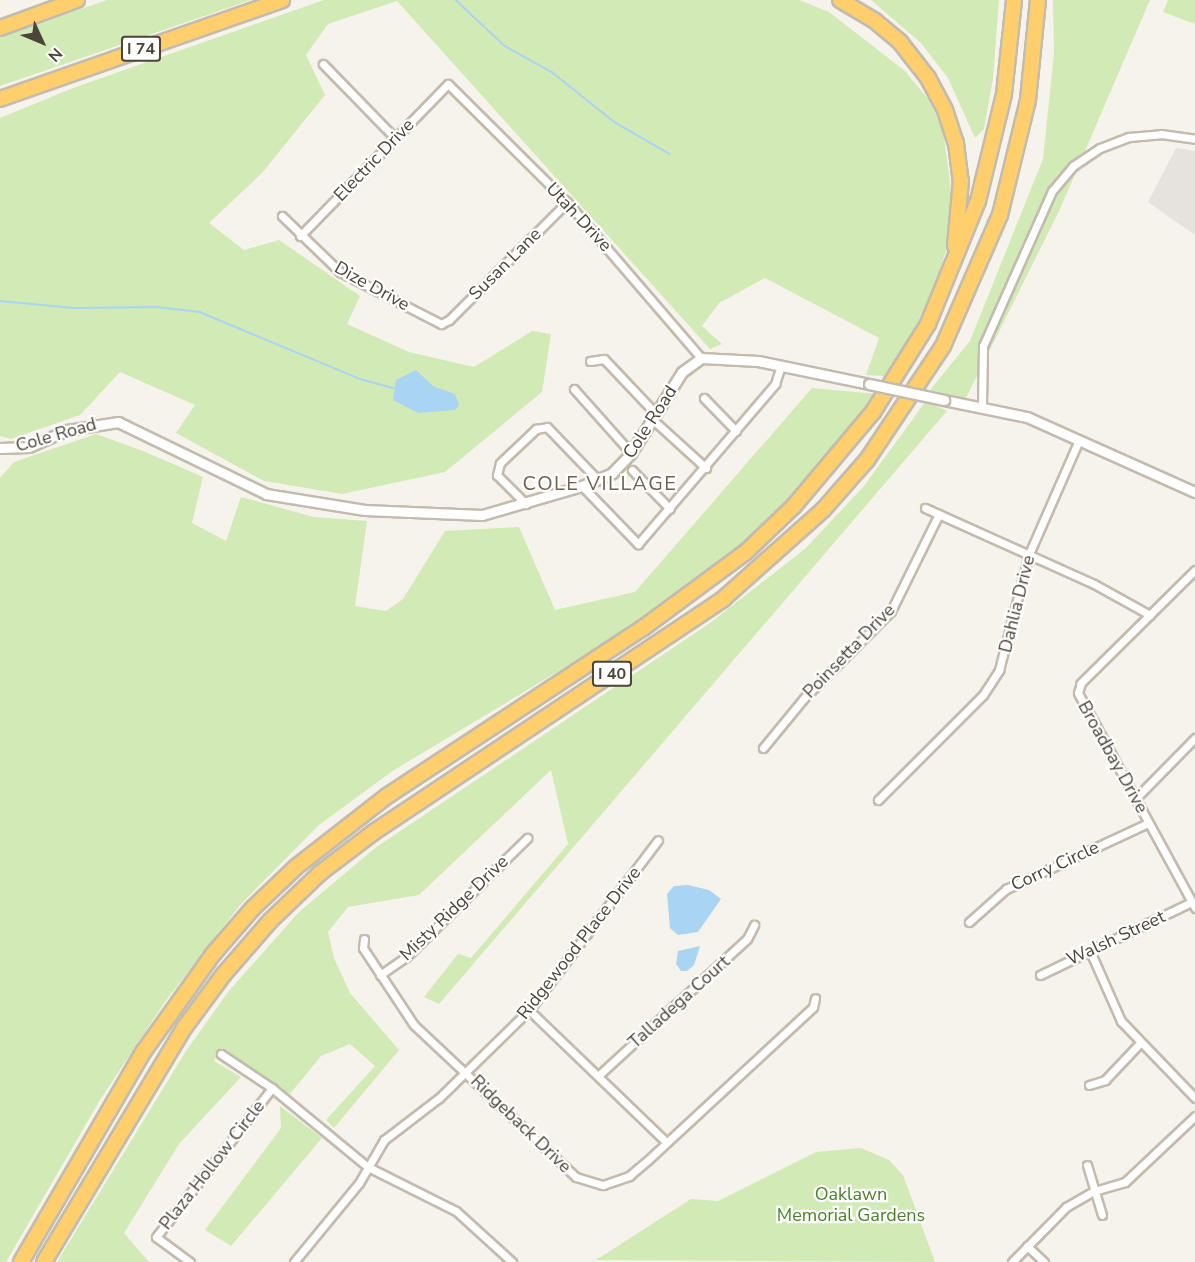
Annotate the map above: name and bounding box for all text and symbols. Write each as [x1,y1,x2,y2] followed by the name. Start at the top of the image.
[12,12,72,72] north arrow
[120,36,162,62] road number: I 74
[43,43,67,66] text: N
[329,114,419,206] street label: Electric Drive
[542,178,616,256] street label: Utah Drive
[464,223,546,305] street label: Susan Lane
[331,257,413,315] street label: Dize Drive
[618,381,682,463] street label: Cole Road
[13,413,99,457] street label: Cole Road
[523,471,677,495] district label: COLE VILLAGE
[994,553,1040,655] street label: Dahlia Drive
[799,599,899,703] street label: Poinsetta Drive
[591,661,633,687] road number: I 40
[1073,697,1153,817] street label: Broadbay Drive
[1008,836,1102,896] street label: Corry Circle
[395,851,513,965] street label: Misty Ridge Drive
[513,862,645,1024] street label: Ridgewood Place Drive
[1063,906,1169,970] street label: Walsh Street
[624,951,734,1053] street label: Talladega Court
[466,1071,576,1177] street label: Ridgeback Drive
[155,1096,269,1234] street label: Plaza Hollow Circle
[777,1184,925,1226] park label: Oaklawn Memorial Gardens

